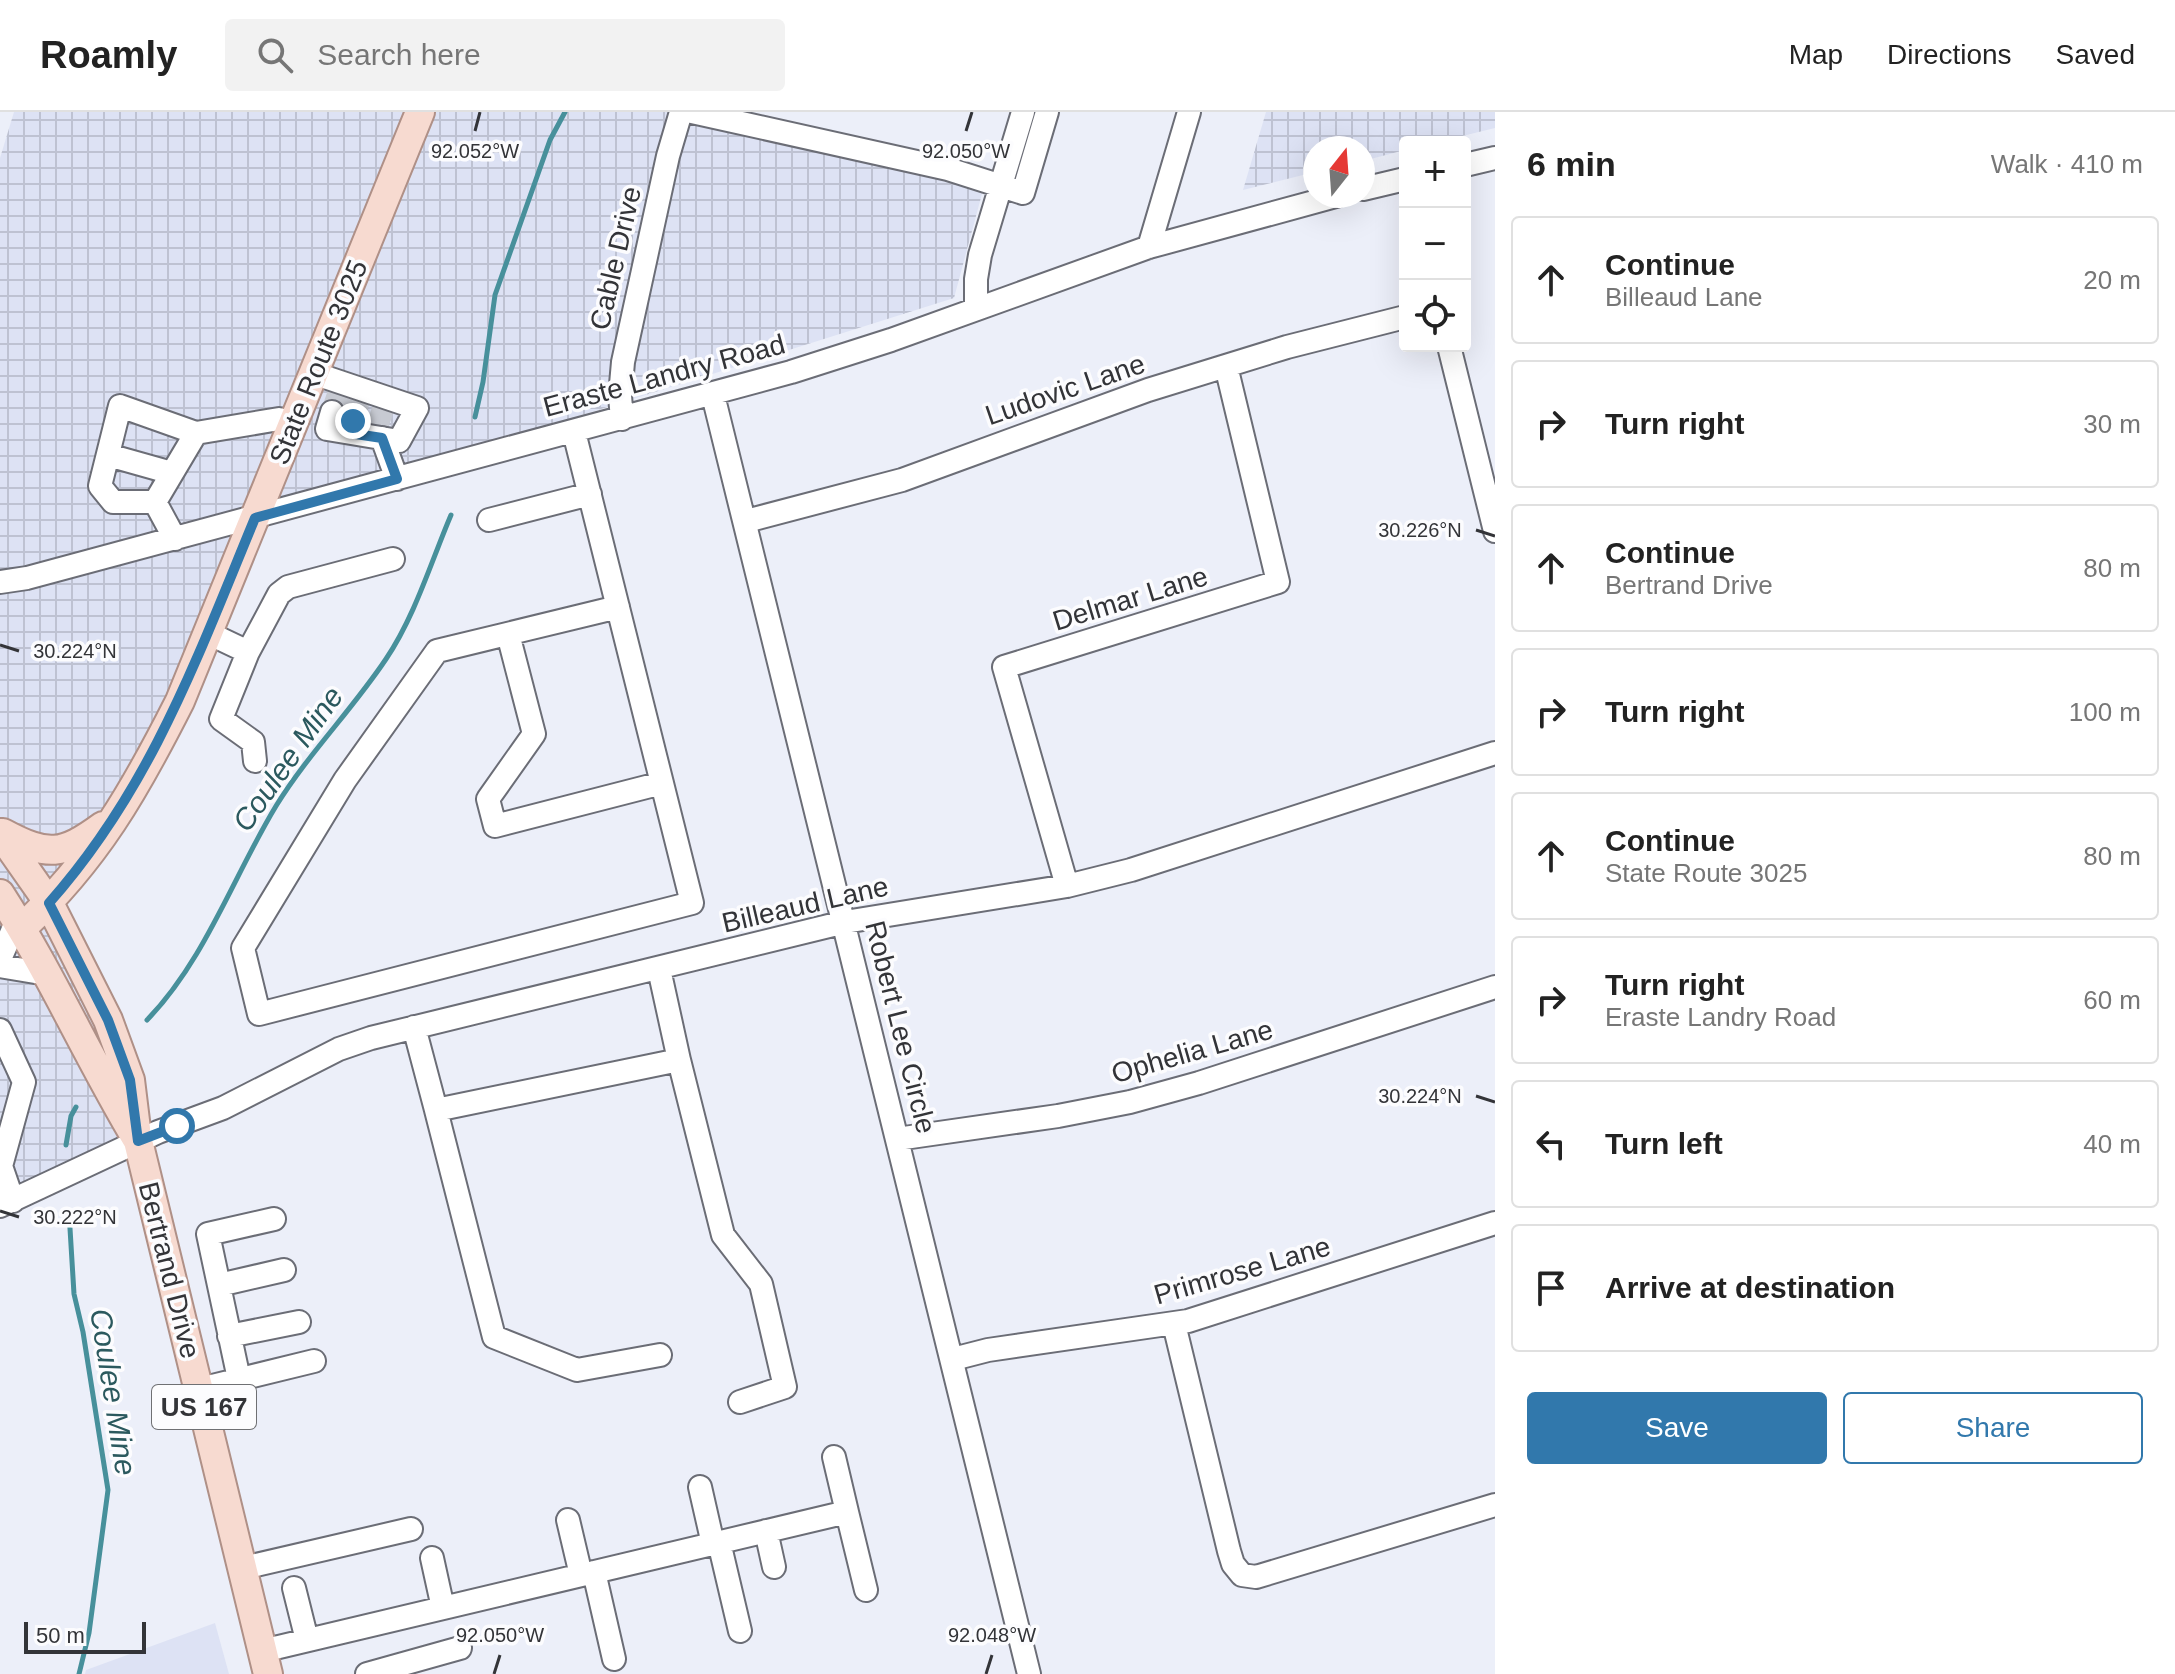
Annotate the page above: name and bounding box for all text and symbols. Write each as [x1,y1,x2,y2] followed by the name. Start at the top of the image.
[225,19,785,91] search box
[253,33,297,77] icon: search
[40,34,177,76] text: Roamly
[317,38,481,71] text: Search here
[1789,39,1843,70] text: Map
[1887,39,2012,70] text: Directions
[2056,39,2135,70] text: Saved
[1303,136,1375,208] north arrow
[1399,136,1471,352] map controls
[1399,136,1471,208] button: +
[431,140,519,162] text: 92.052°W
[922,140,1010,162] text: 92.050°W
[1527,145,1616,183] text: 6 min
[1991,149,2143,179] text: Walk · 410 m
[584,183,647,333] street label: Cable Drive
[1399,208,1471,280] button: −
[1605,248,1735,281] text: Continue
[263,255,374,469] street label: State Route 3025
[1529,258,1573,302] icon: ahead
[2083,265,2141,295] text: 20 m
[1399,280,1471,352] button: locate
[1605,282,1763,312] text: Billeaud Lane
[540,328,788,423] street label: Eraste Landry Road
[981,348,1149,431] street label: Ludovic Lane
[1529,402,1573,446] icon: right
[335,403,371,439] route end
[1605,407,1744,440] text: Turn right
[2083,409,2141,439] text: 30 m
[1378,519,1462,541] text: 30.226°N
[1605,536,1735,569] text: Continue
[1529,546,1573,590] icon: ahead
[2083,553,2141,583] text: 80 m
[1049,560,1211,637] street label: Delmar Lane
[1605,570,1773,600] text: Bertrand Drive
[33,640,117,662] text: 30.224°N
[226,680,349,837] water label: Coulee Mine
[1529,690,1573,734] icon: right
[1605,695,1744,728] text: Turn right
[2069,697,2141,727] text: 100 m
[1605,824,1735,857] text: Continue
[1529,834,1573,878] icon: ahead
[2083,841,2141,871] text: 80 m
[1605,858,1807,888] text: State Route 3025
[719,870,891,939] street label: Billeaud Lane
[859,918,942,1137] street label: Robert Lee Circle
[1605,968,1744,1001] text: Turn right
[1529,978,1573,1022] icon: right
[2083,985,2141,1015] text: 60 m
[1605,1002,1836,1032] text: Eraste Landry Road
[1108,1014,1276,1089] street label: Ophelia Lane
[1378,1085,1462,1107] text: 30.224°N
[159,1108,195,1144] route start
[1529,1122,1573,1166] icon: left
[1605,1127,1723,1160] text: Turn left
[2083,1129,2141,1159] text: 40 m
[133,1179,206,1361] street label: Bertrand Drive
[33,1206,117,1228] text: 30.222°N
[1150,1230,1334,1310] street label: Primrose Lane
[1529,1266,1573,1310] icon: arrive
[1605,1271,1895,1304] text: Arrive at destination
[84,1306,143,1478] water label: Coulee Mine
[152,1385,256,1429] road number: US 167
[1527,1392,1827,1464] button: Save
[1843,1392,2143,1464] button: Share
[24,1618,146,1654] scale bar
[36,1623,85,1648] text: 50 m
[456,1624,544,1646] text: 92.050°W
[948,1624,1036,1646] text: 92.048°W

